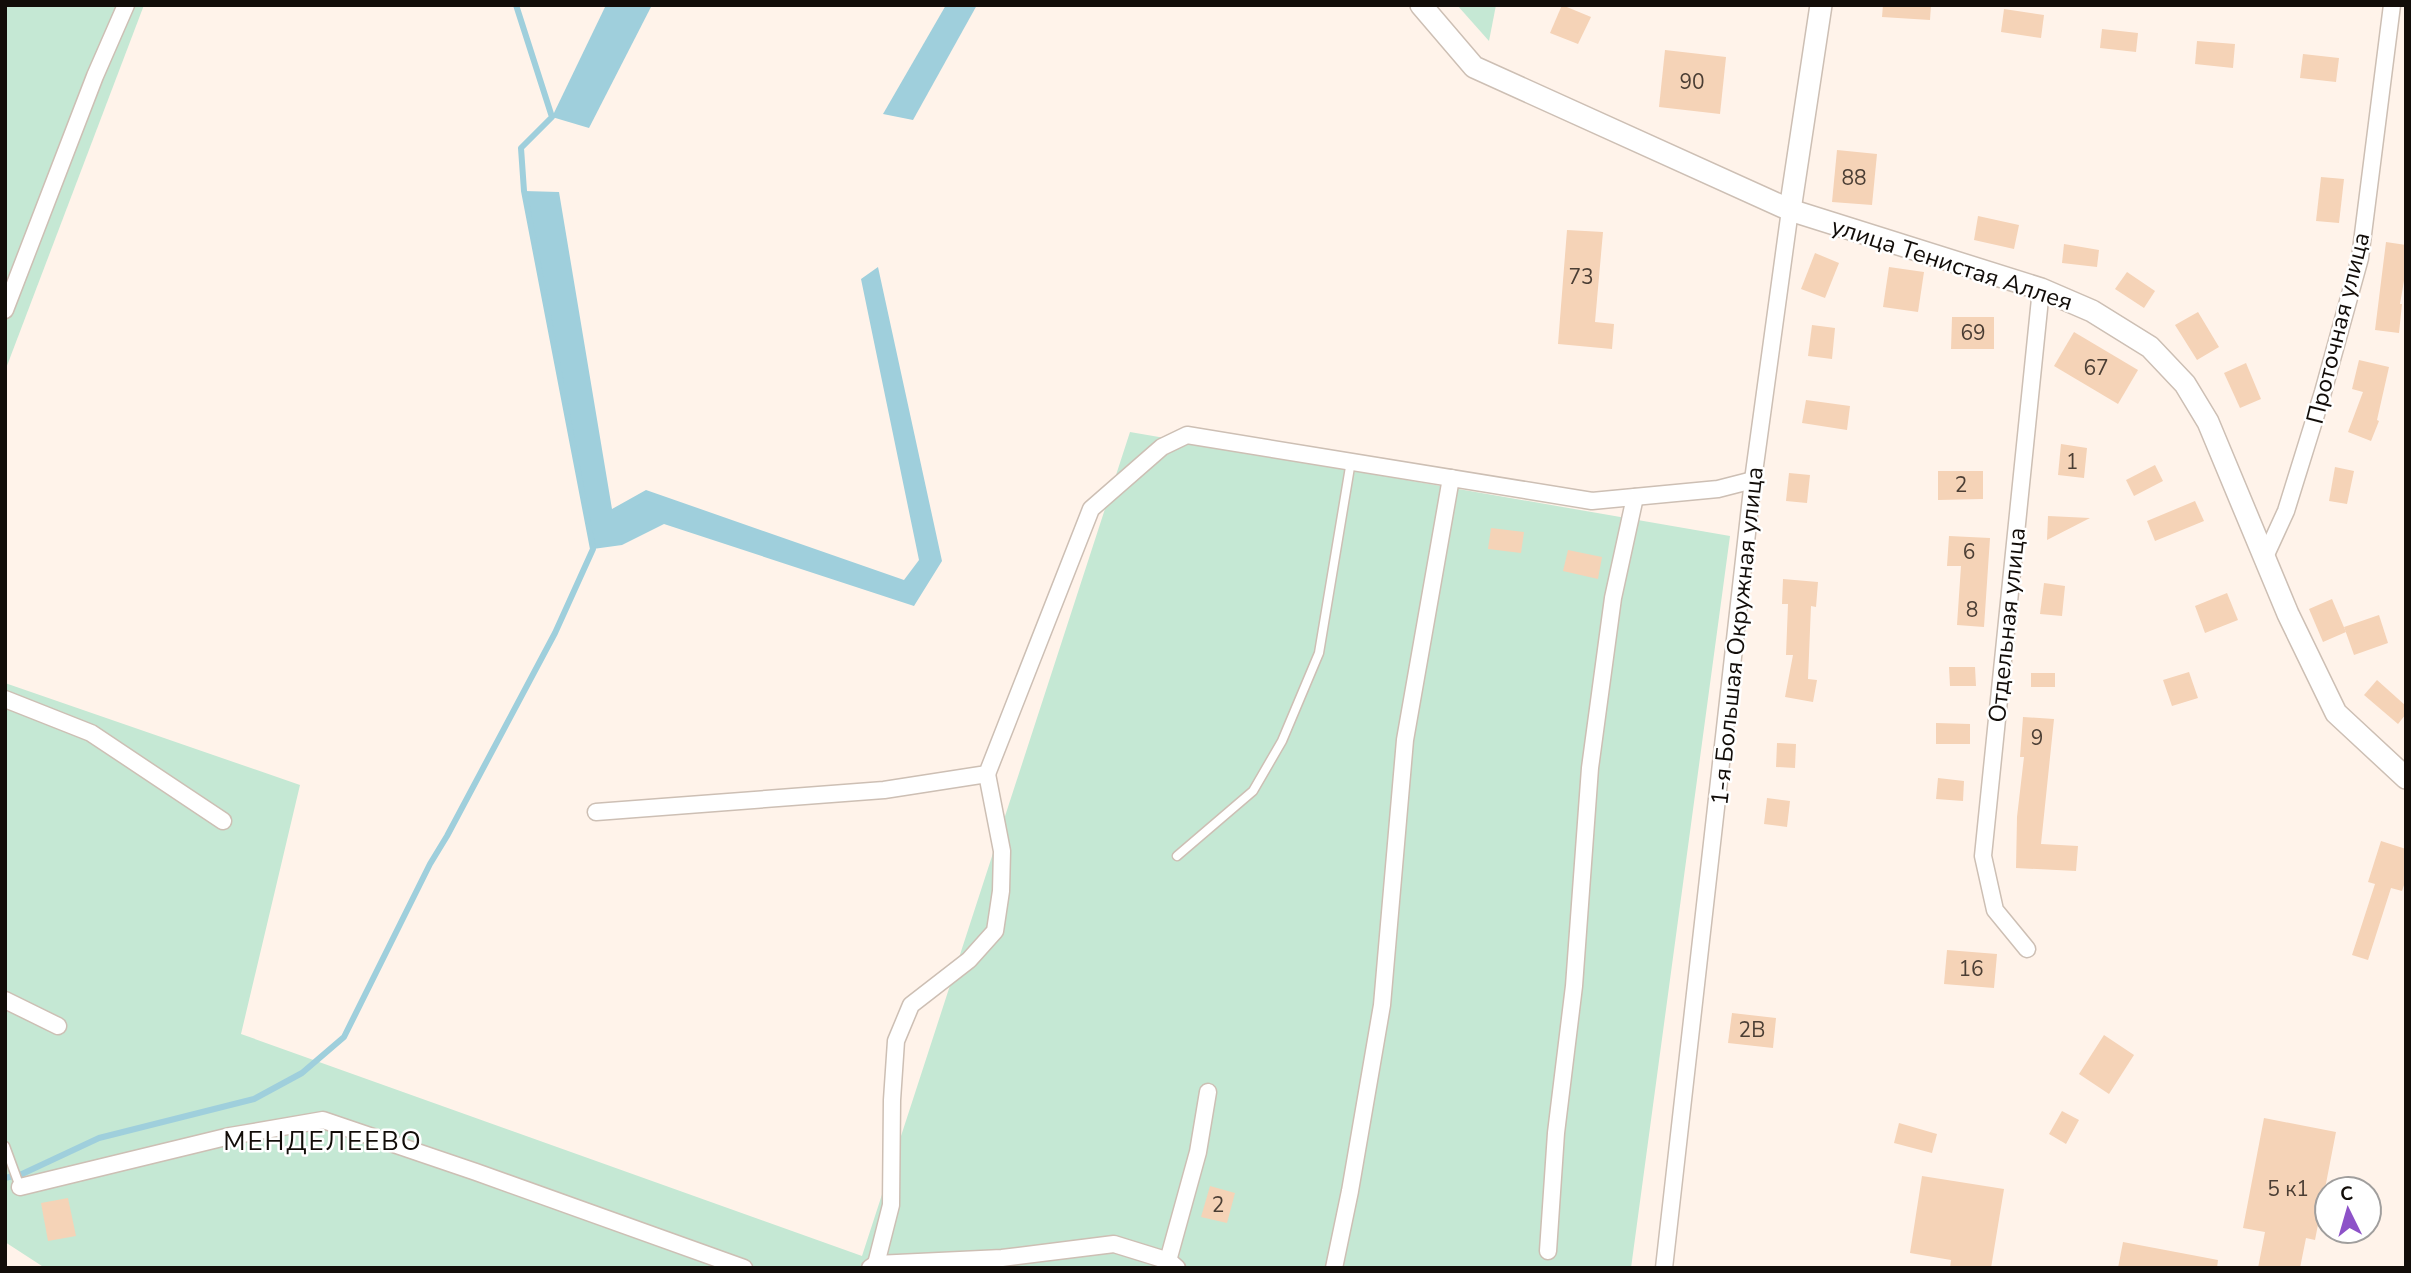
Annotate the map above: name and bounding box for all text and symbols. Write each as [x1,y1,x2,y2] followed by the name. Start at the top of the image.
[1679,68,1705,96] house number: 90
[1841,164,1867,192] house number: 88
[1827,210,2077,318] street label: улица Тенистая Аллея
[2299,229,2377,427] street label: Проточная улица
[1568,263,1594,291] house number: 73
[1960,319,1986,347] house number: 69
[2083,354,2109,382] house number: 67
[2066,448,2078,476] house number: 1
[1703,465,1771,807] street label: 1-я Большая Окружная улица
[1955,471,1967,499] house number: 2
[1981,526,2033,724] street label: Отдельная улица
[1963,538,1975,566] house number: 6
[1966,596,1978,624] house number: 8
[2031,724,2043,752] house number: 9
[1958,955,1984,983] house number: 16
[1739,1016,1765,1044] house number: 2В
[223,1124,423,1159] district label: МЕНДЕЛЕЕВО
[2267,1175,2309,1203] house number: 5 к1
[2313,1175,2383,1245] north arrow
[2339,1181,2354,1208] text: С
[1212,1191,1224,1219] house number: 2

